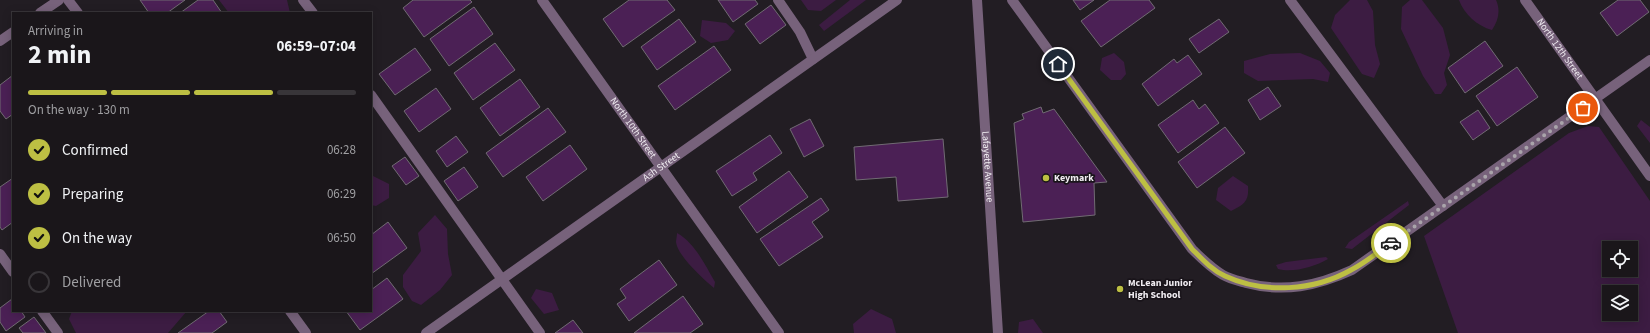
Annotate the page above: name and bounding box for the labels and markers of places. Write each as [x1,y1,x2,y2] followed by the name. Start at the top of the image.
[1041,47,1075,81] pin
[1566,91,1600,125] pin
[1054,171,1094,185] place label: Keymark
[1041,173,1051,183] marker: Keymark
[1128,276,1192,302] place label: McLean Junior High School
[1115,284,1125,294] marker: McLean Junior High School

